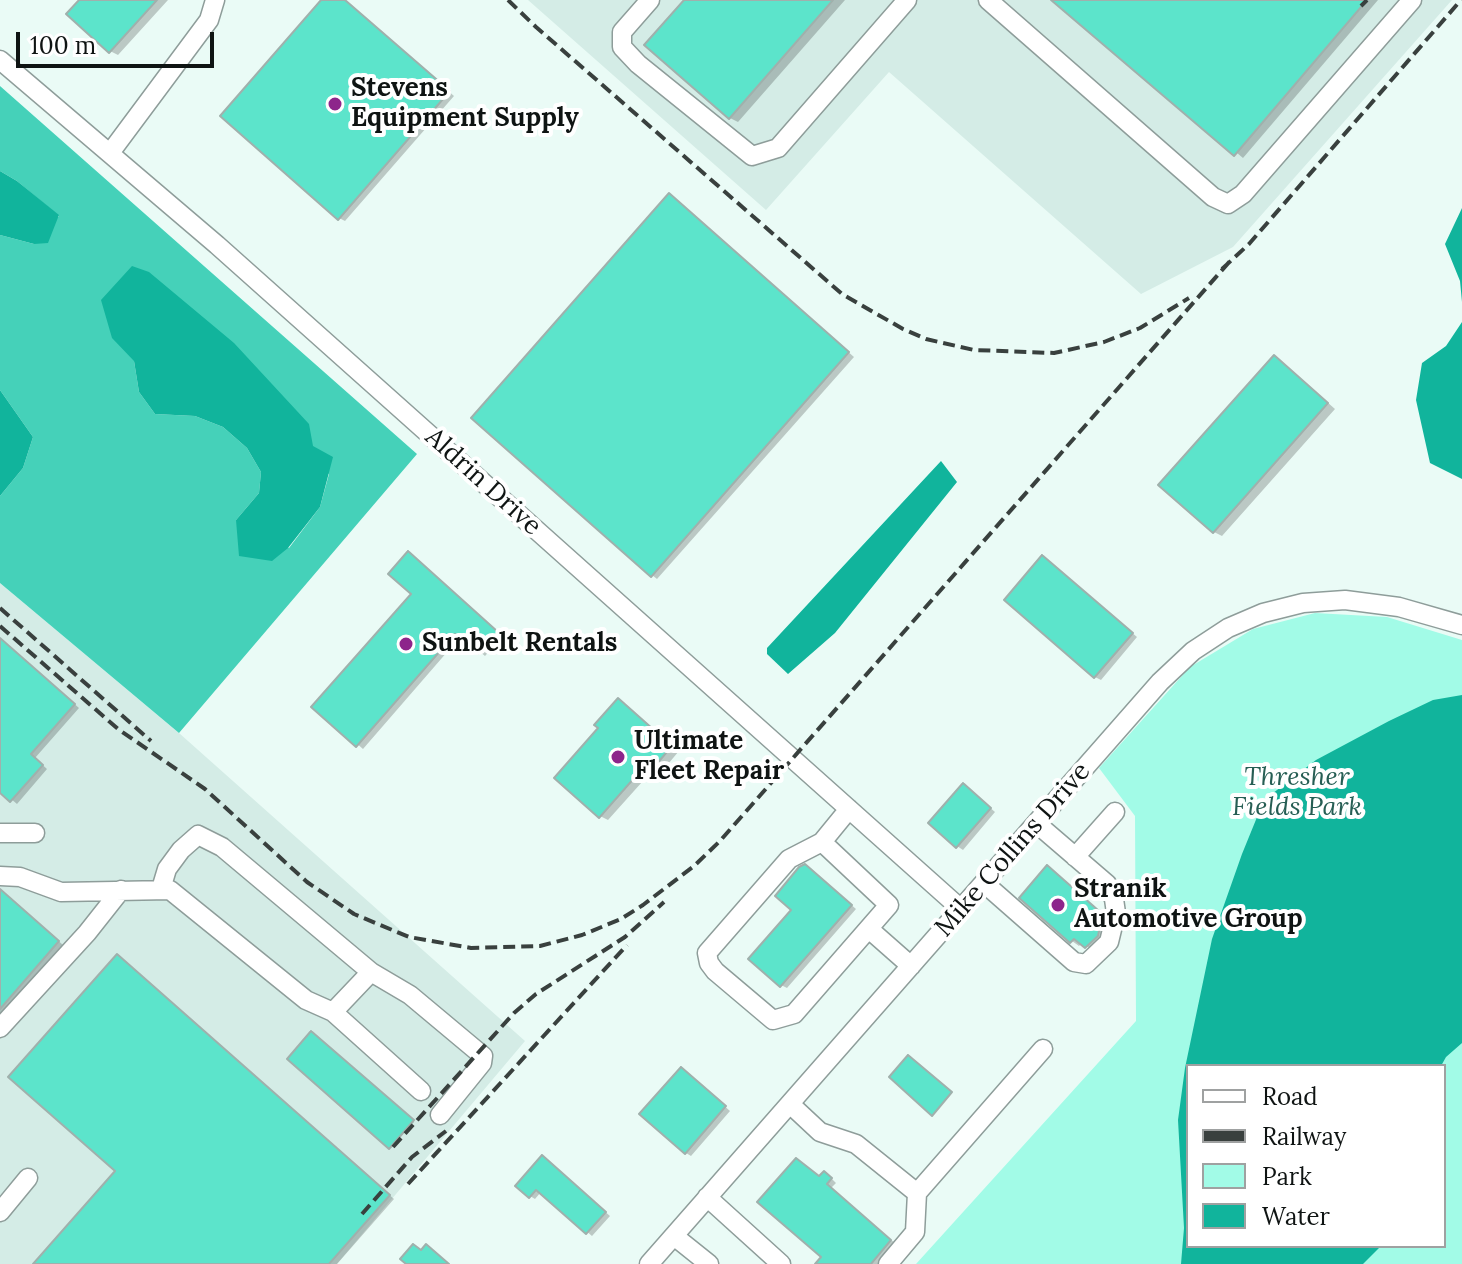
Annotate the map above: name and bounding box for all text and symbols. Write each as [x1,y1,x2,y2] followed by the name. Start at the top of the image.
[20,16,218,66] scale bar
[30,30,96,61] text: 100 m
[351,73,579,134] place label: Stevens Equipment Supply
[326,95,344,113] marker: Stevens Equipment Supply
[419,422,547,542] street label: Aldrin Drive
[422,628,617,660] place label: Sunbelt Rentals
[397,635,415,653] marker: Sunbelt Rentals
[634,726,784,788] place label: Ultimate Fleet Repair
[609,748,627,766] marker: Ultimate Fleet Repair
[929,757,1097,943] street label: Mike Collins Drive
[1232,762,1362,824] park label: Thresher Fields Park
[1074,874,1303,936] place label: Stranik Automotive Group
[1049,896,1067,914] marker: Stranik Automotive Group
[1186,1064,1446,1248] legend
[1262,1081,1318,1112] text: Road
[1262,1121,1346,1152] text: Railway
[1262,1161,1312,1192] text: Park
[1262,1201,1330,1232] text: Water

